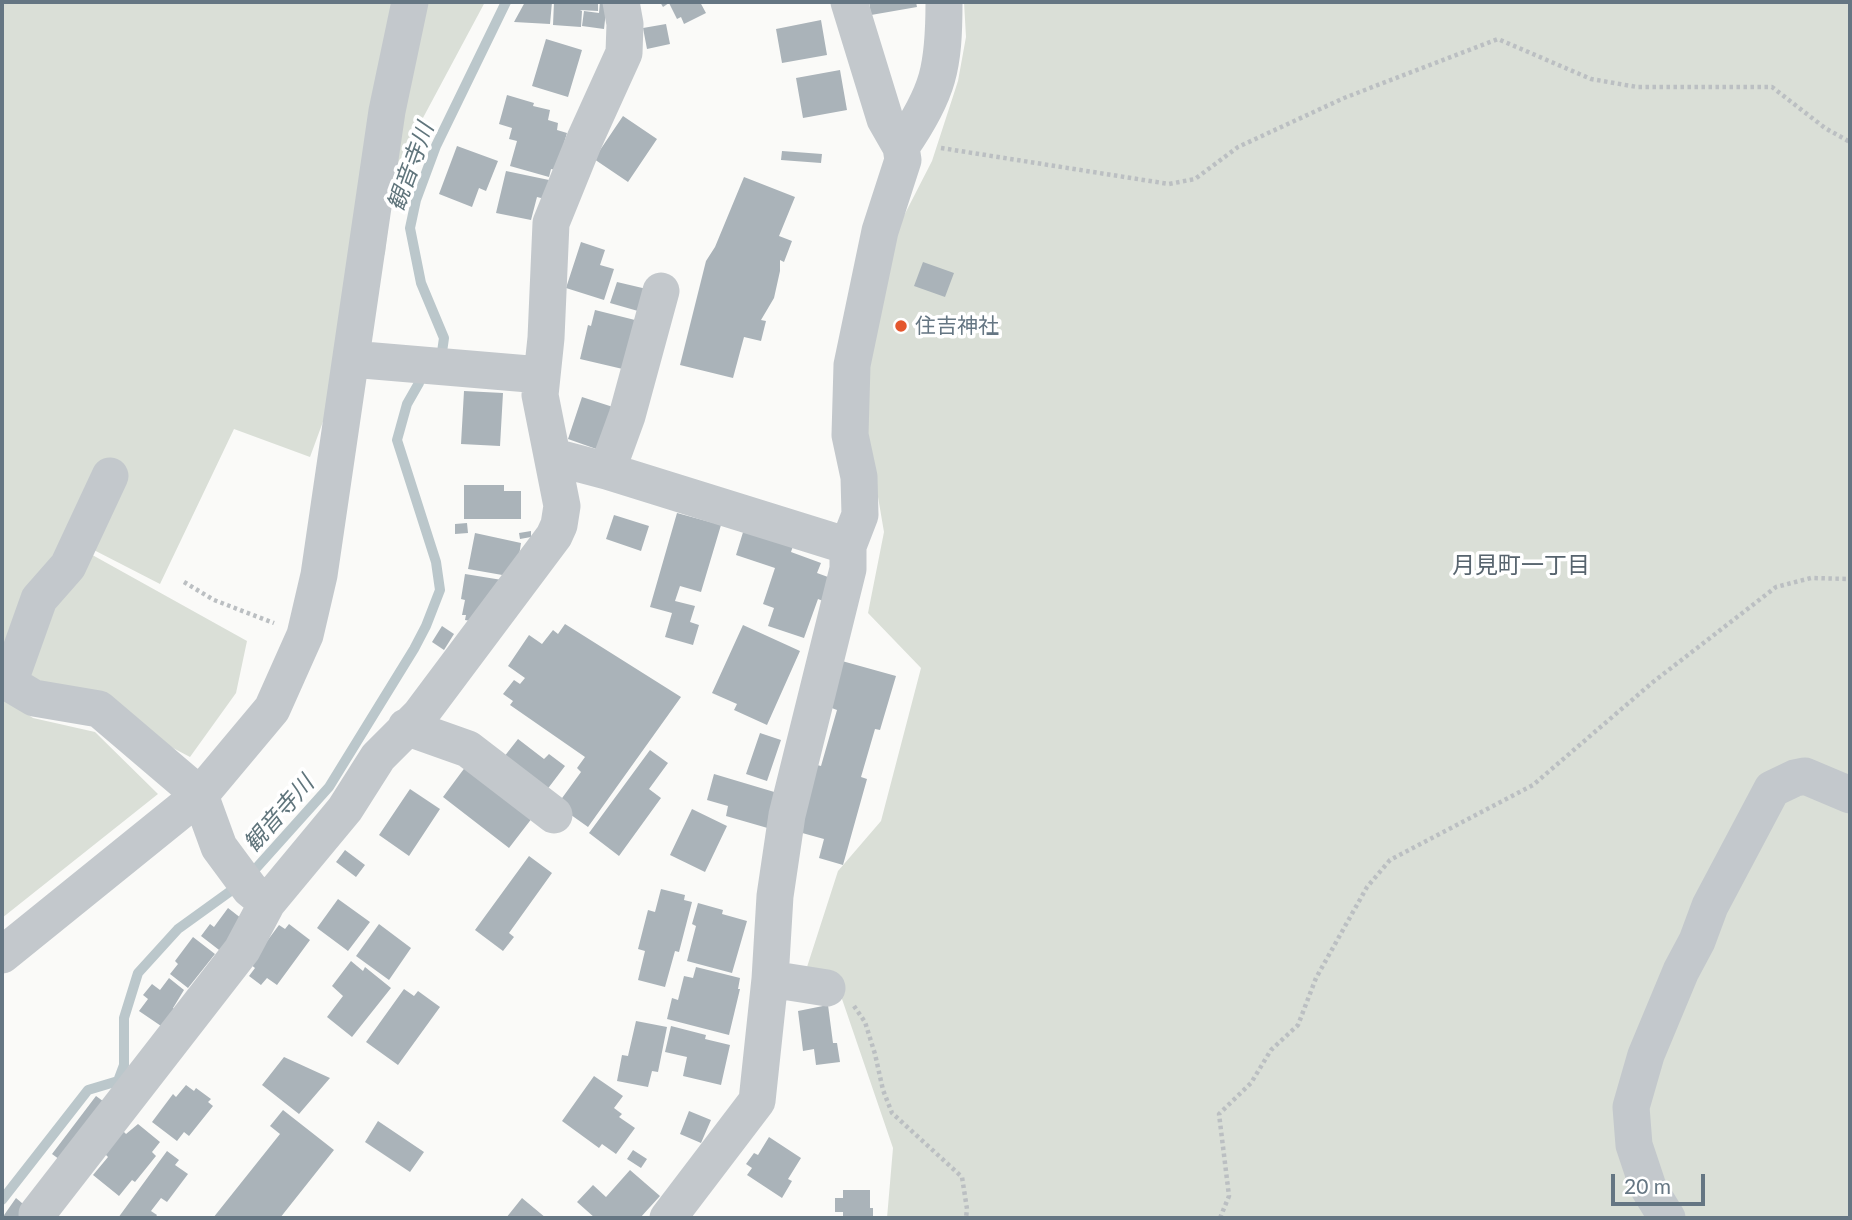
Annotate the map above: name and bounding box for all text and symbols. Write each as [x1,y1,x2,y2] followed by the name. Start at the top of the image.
[382,119,440,215] water label: 観音寺川
[915,313,999,339] place label: 住吉神社
[893,318,909,334] marker: 住吉神社
[1452,552,1590,580] district label: 月見町一丁目
[238,770,320,858] water label: 観音寺川
[1614,1160,1708,1204] scale bar
[1624,1173,1671,1198] text: 20 m

